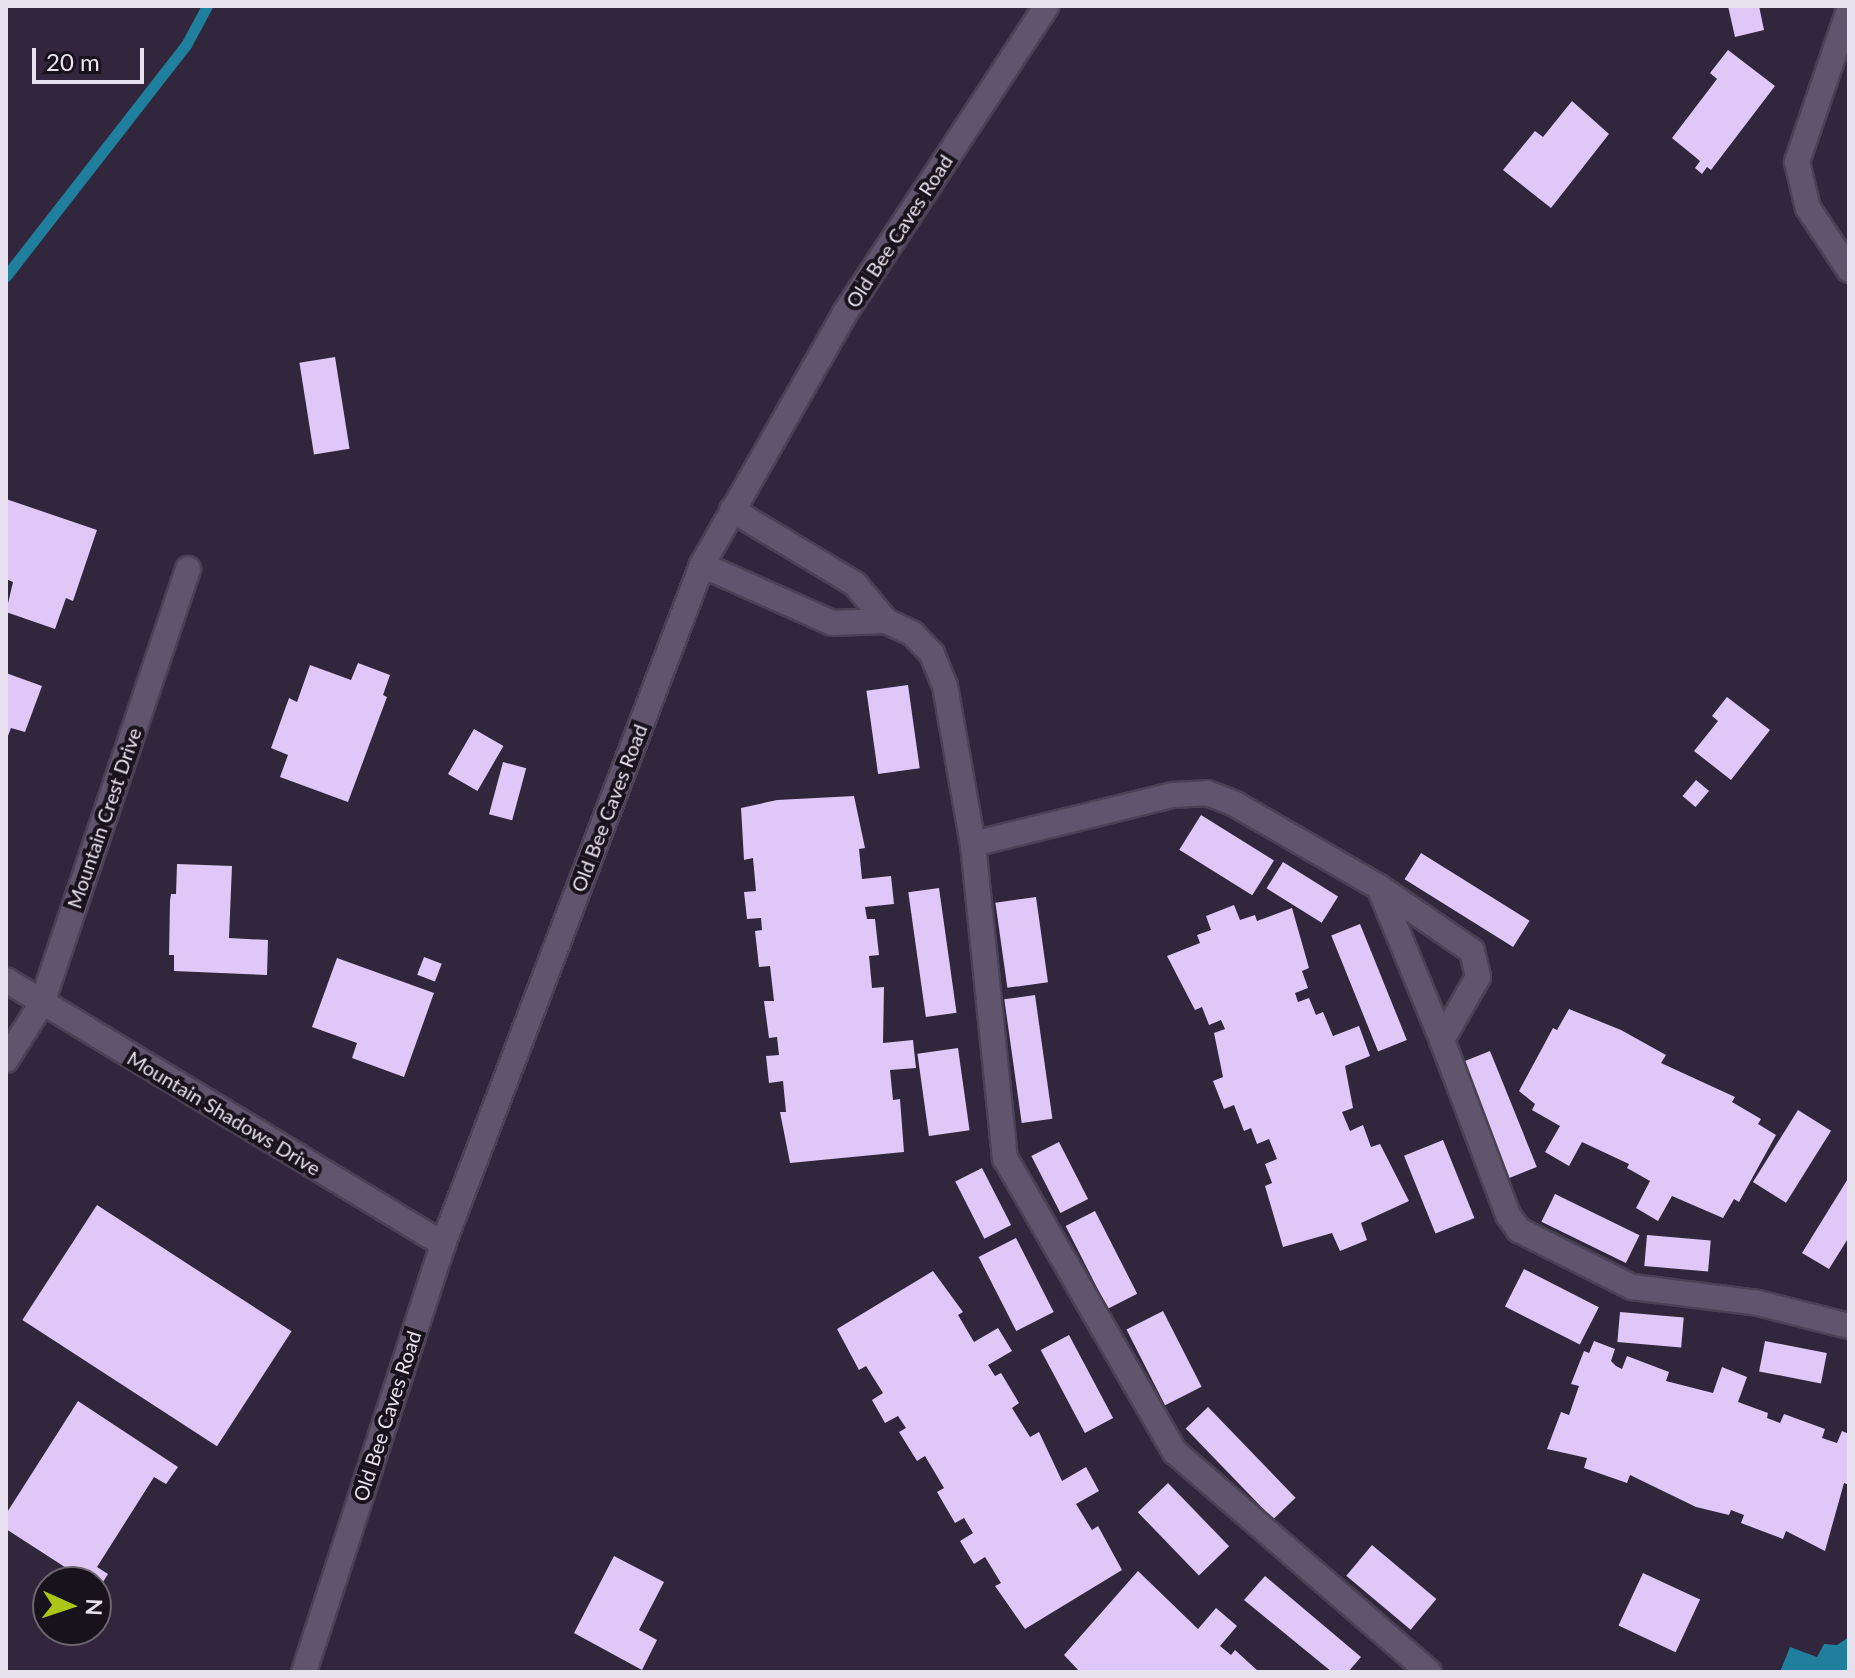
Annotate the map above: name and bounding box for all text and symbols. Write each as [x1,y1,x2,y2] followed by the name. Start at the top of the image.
[36,32,148,82] scale bar
[46,47,100,76] text: 20 m
[841,150,957,312] street label: Old Bee Caves Road
[566,721,652,895] street label: Old Bee Caves Road
[62,725,146,911] street label: Mountain Crest Drive
[123,1046,325,1180] street label: Mountain Shadows Drive
[348,1328,426,1504] street label: Old Bee Caves Road
[32,1566,112,1646] north arrow
[81,1598,108,1616] text: N

